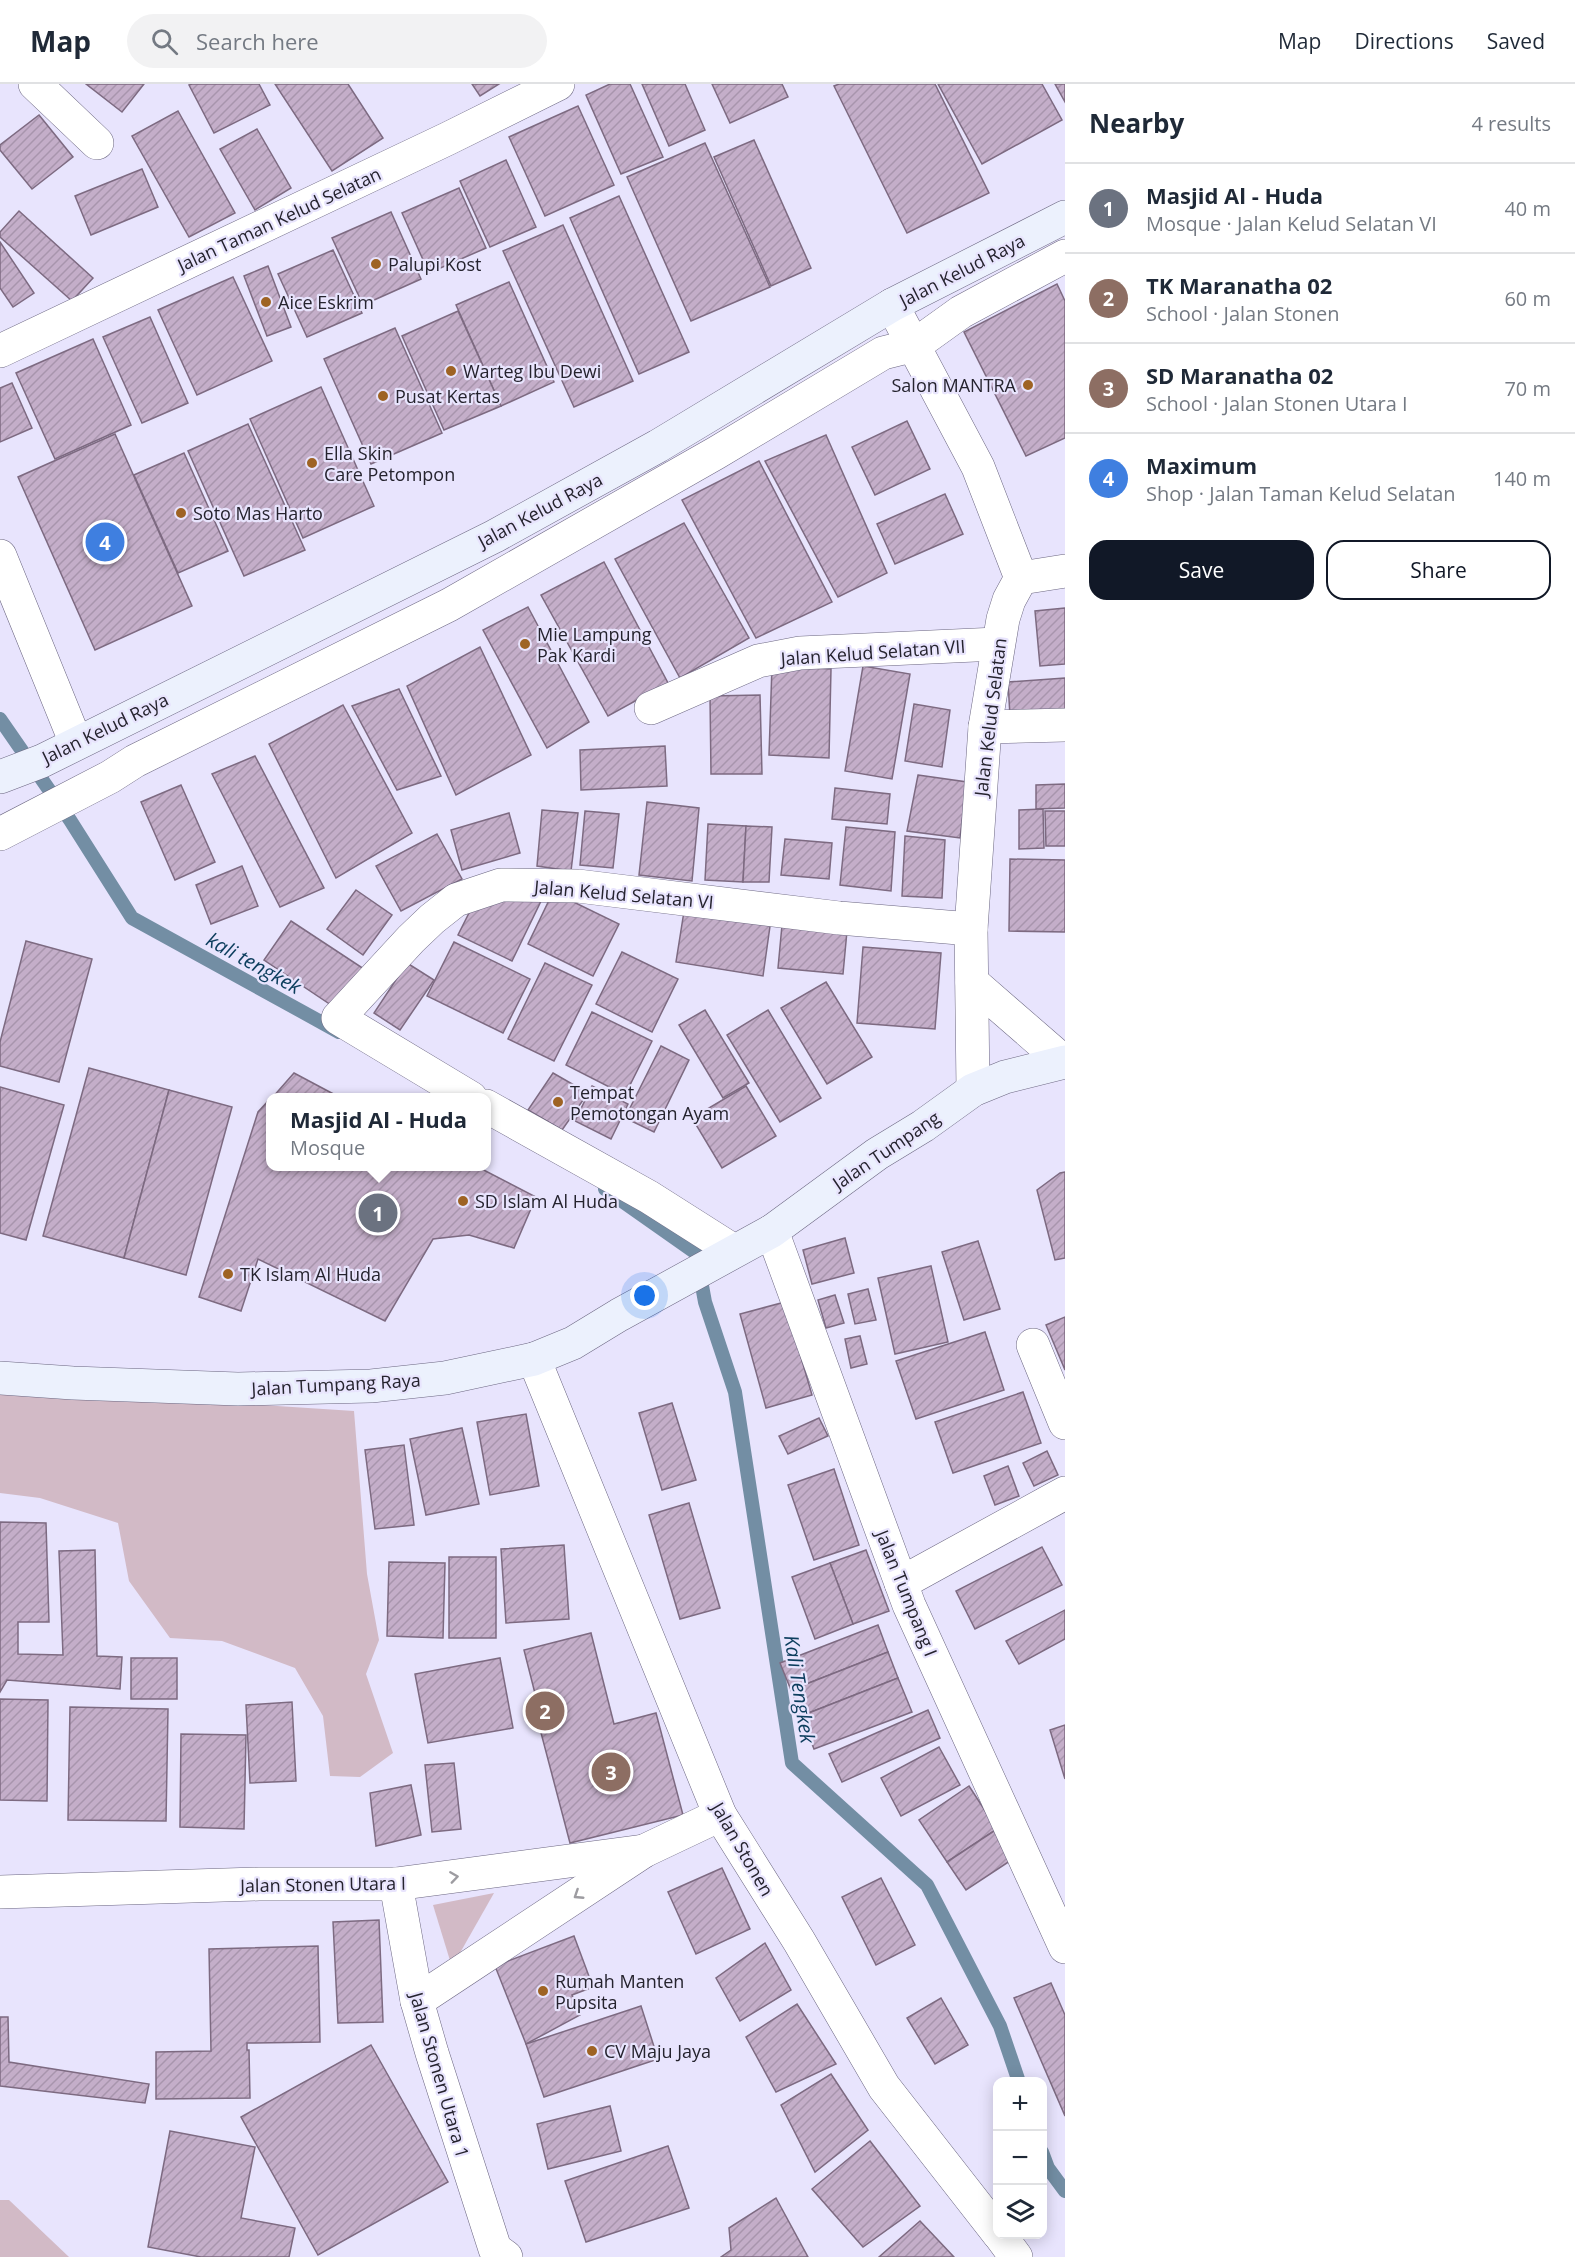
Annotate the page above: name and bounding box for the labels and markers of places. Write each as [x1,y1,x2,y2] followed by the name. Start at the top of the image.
[388,252,482,276] place label: Palupi Kost
[369,257,383,271] marker: Palupi Kost
[278,290,374,314] place label: Aice Eskrim
[259,295,273,309] marker: Aice Eskrim
[463,359,601,383] place label: Warteg Ibu Dewi
[444,364,458,378] marker: Warteg Ibu Dewi
[892,373,1017,397] place label: Salon MANTRA
[1021,378,1035,392] marker: Salon MANTRA
[395,384,500,408] place label: Pusat Kertas
[376,389,390,403] marker: Pusat Kertas
[324,441,455,486] place label: Ella Skin Care Petompon
[305,456,319,470] marker: Ella Skin Care Petompon
[193,501,323,525] place label: Soto Mas Harto
[174,506,188,520] marker: Soto Mas Harto
[86,520,124,564] pin: 4
[537,622,652,667] place label: Mie Lampung Pak Kardi
[518,637,532,651] marker: Mie Lampung Pak Kardi
[570,1080,729,1125] place label: Tempat Pemotongan Ayam
[551,1095,565,1109] marker: Tempat Pemotongan Ayam
[475,1189,618,1213] place label: SD Islam Al Huda
[358,1190,398,1236] pin: 1
[456,1194,470,1208] marker: SD Islam Al Huda
[240,1262,381,1286] place label: TK Islam Al Huda
[221,1267,235,1281] marker: TK Islam Al Huda
[526,1688,564,1734] pin: 2
[592,1750,630,1794] pin: 3
[555,1969,684,2014] place label: Rumah Manten Pupsita
[536,1984,550,1998] marker: Rumah Manten Pupsita
[604,2039,711,2063] place label: CV Maju Jaya
[585,2044,599,2058] marker: CV Maju Jaya

